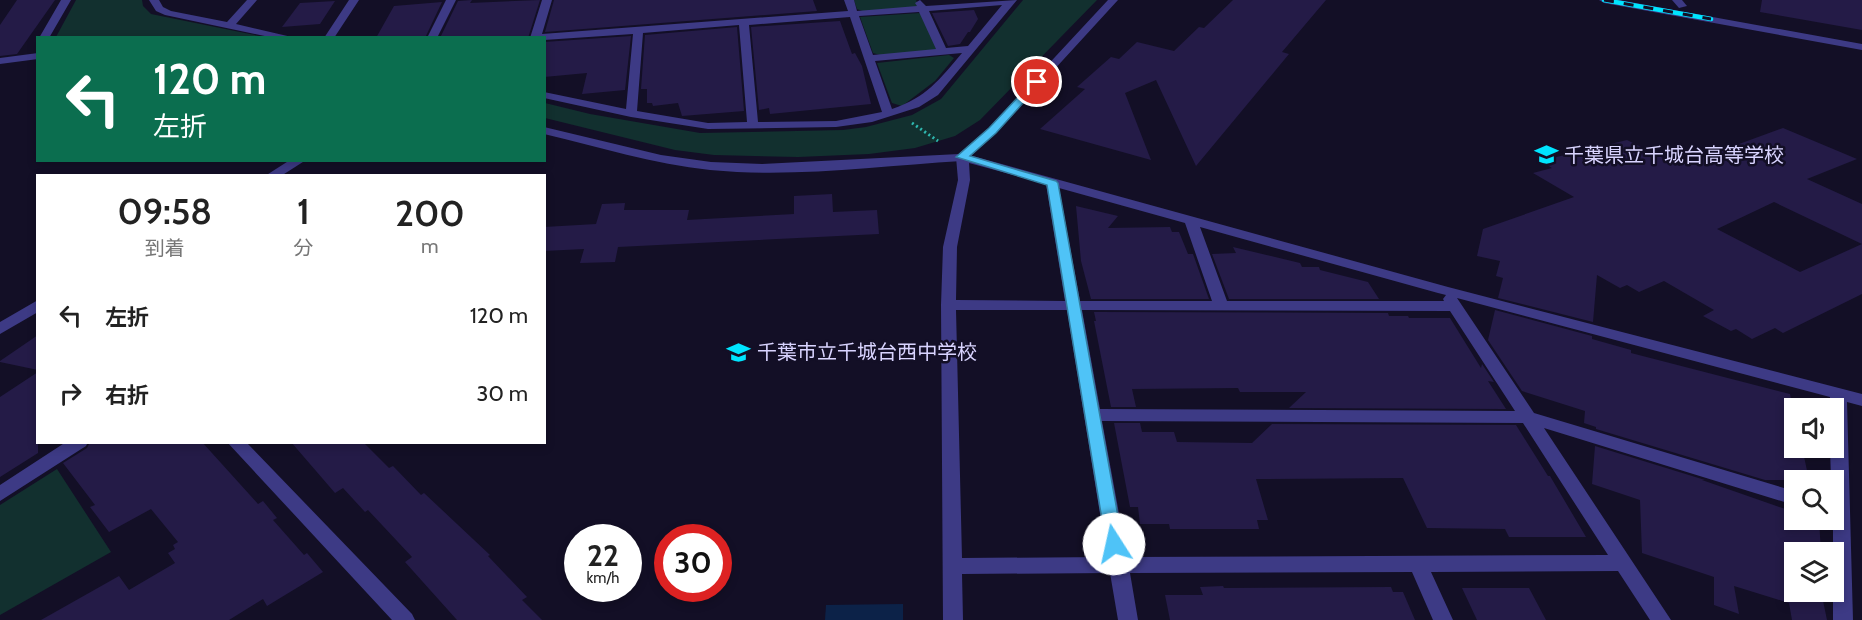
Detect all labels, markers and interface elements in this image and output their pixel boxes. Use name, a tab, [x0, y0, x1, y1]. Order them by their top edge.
text: 120 m	[153, 53, 266, 105]
pin	[1011, 56, 1062, 107]
icon: left	[54, 60, 132, 138]
icon: arrive	[1020, 65, 1053, 98]
text: 左折	[153, 110, 207, 143]
school or university icon: 千葉県立千城台高等学校	[1533, 142, 1559, 168]
place label: 千葉県立千城台高等学校	[1564, 143, 1784, 167]
text: 09:58	[117, 189, 212, 233]
text: 1	[297, 189, 310, 233]
text: 200	[395, 191, 465, 235]
text: m	[421, 234, 439, 258]
text: 到着	[145, 236, 185, 260]
text: 分	[293, 236, 313, 260]
icon: left	[54, 299, 87, 332]
text: 120 m	[470, 302, 528, 329]
text: 左折	[105, 304, 149, 331]
school or university icon: 千葉市立千城台西中学校	[726, 339, 752, 365]
place label: 千葉市立千城台西中学校	[757, 340, 977, 364]
icon: right	[54, 377, 87, 410]
text: 30 m	[476, 380, 528, 407]
text: 右折	[105, 382, 149, 409]
map controls	[1784, 398, 1844, 602]
button: sound	[1784, 398, 1844, 458]
button: search	[1784, 470, 1844, 530]
position arrow	[1082, 512, 1146, 576]
speed limit sign: 30	[654, 524, 732, 602]
text: 22	[587, 537, 619, 574]
button: layers	[1784, 542, 1844, 602]
text: km/h	[587, 569, 619, 587]

